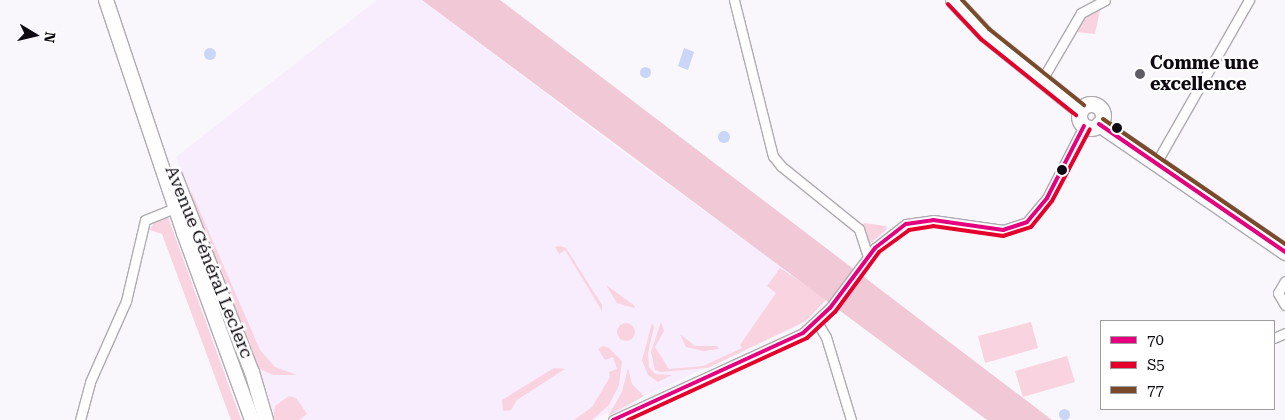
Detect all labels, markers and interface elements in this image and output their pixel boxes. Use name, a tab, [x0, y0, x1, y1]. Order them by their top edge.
north arrow	[10, 10, 60, 60]
text: N	[41, 31, 59, 44]
place label: Comme une excellence	[1150, 53, 1259, 96]
marker: Comme une excellence	[1134, 68, 1146, 80]
unlabelled marker	[1112, 123, 1122, 133]
street label: Avenue Général Leclerc	[160, 162, 258, 362]
unlabelled marker	[1057, 165, 1067, 175]
legend	[1100, 320, 1275, 410]
text: 70	[1147, 331, 1164, 349]
text: S5	[1147, 356, 1165, 374]
text: 77	[1147, 381, 1164, 399]

